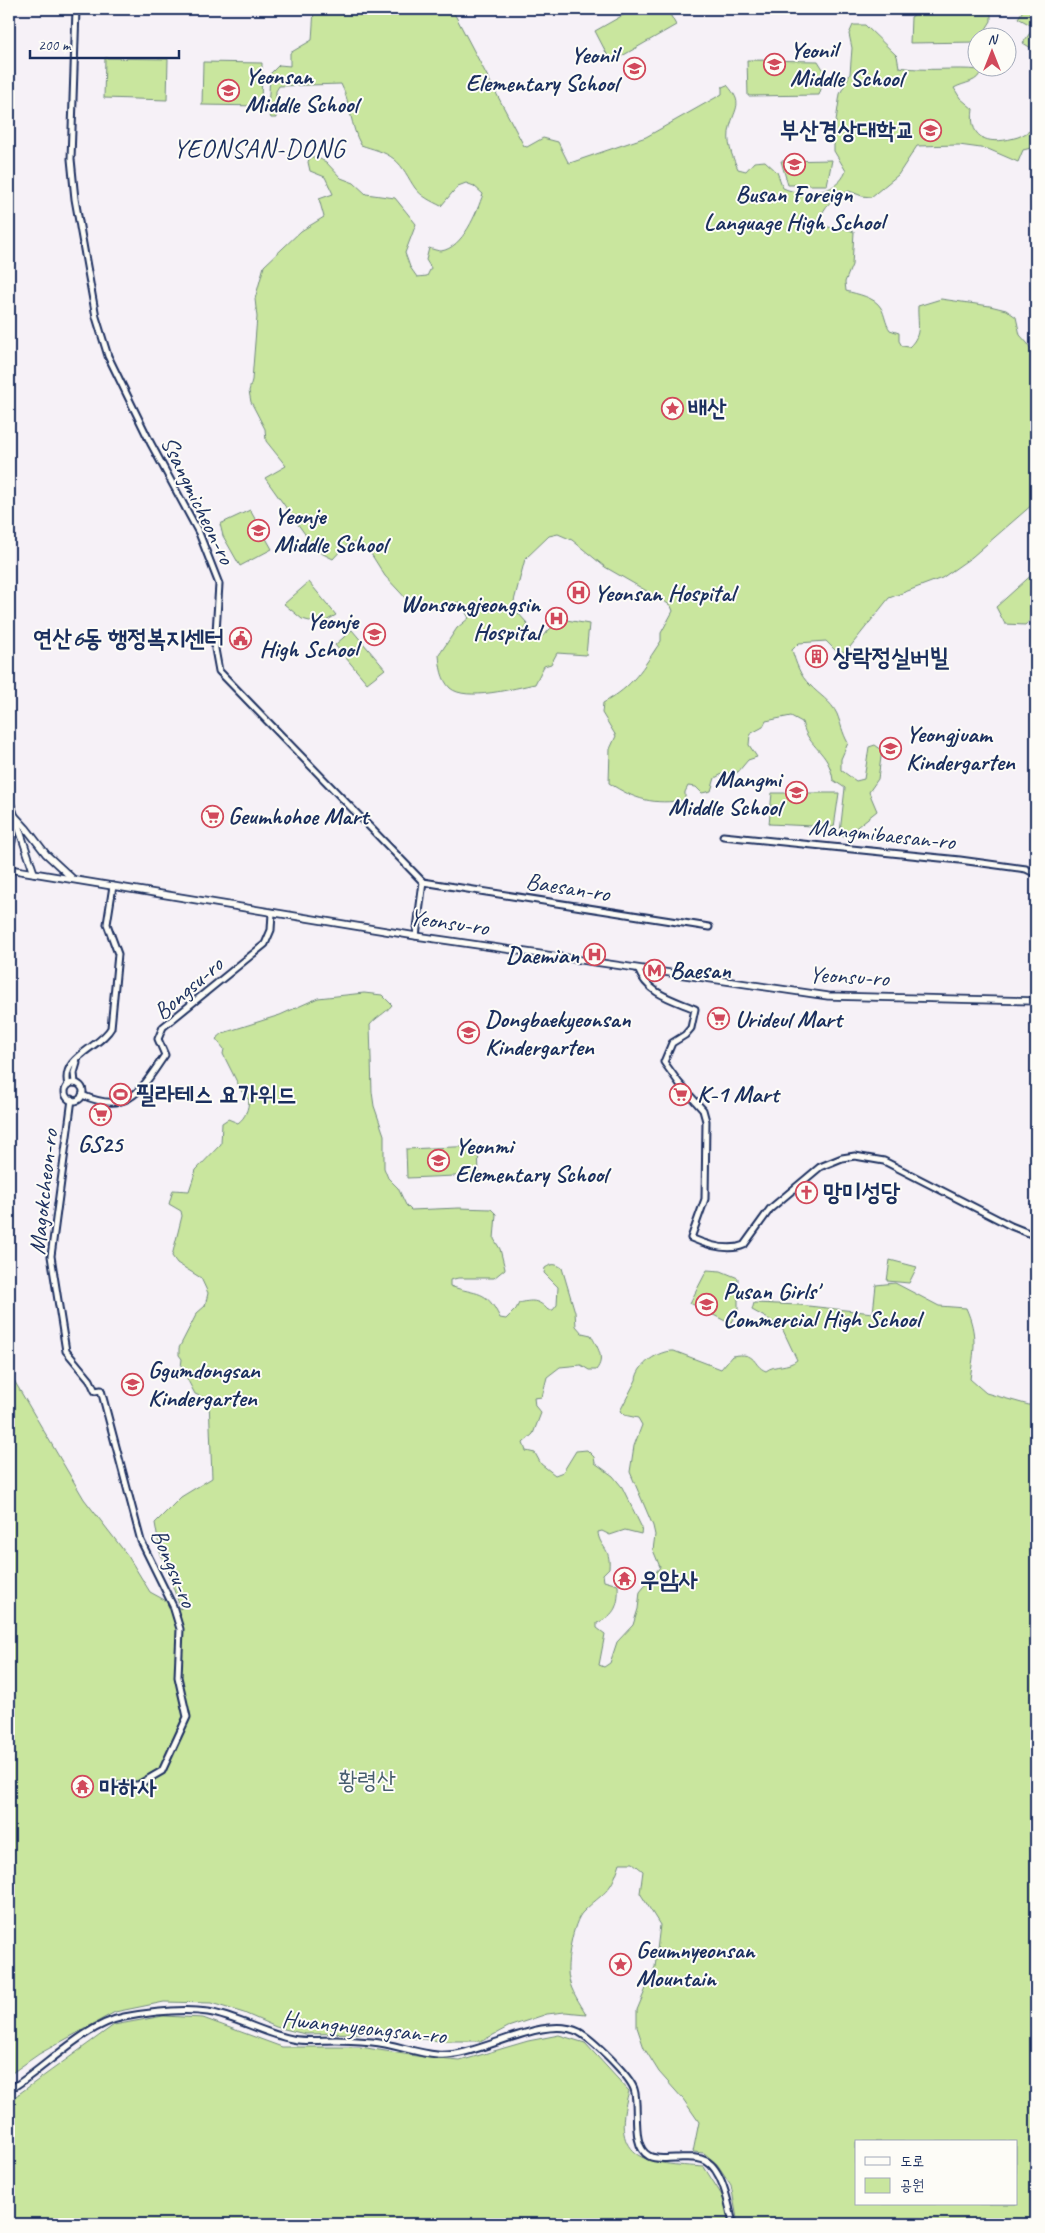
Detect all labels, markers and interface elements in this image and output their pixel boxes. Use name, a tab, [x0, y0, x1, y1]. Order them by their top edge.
scale bar	[30, 28, 179, 60]
north arrow	[968, 28, 1018, 78]
text: N	[988, 31, 999, 48]
place label: Yeonil Middle School	[790, 35, 907, 93]
text: 200 m	[38, 36, 72, 55]
place label: Yeonil Elementary School	[466, 40, 623, 98]
school or university icon: Yeonil Middle School	[762, 52, 786, 76]
school or university icon: Yeonil Elementary School	[622, 57, 646, 81]
place label: Yeonsan Middle School	[245, 61, 362, 119]
school or university icon: Yeonsan Middle School	[217, 78, 241, 102]
place label: 부산경상대학교	[780, 115, 915, 145]
school or university icon: 부산경상대학교	[919, 118, 943, 142]
district label: YEONSAN-DONG	[173, 132, 347, 165]
school or university icon: Busan Foreign Language High School	[782, 153, 806, 177]
place label: Busan Foreign Language High School	[704, 179, 889, 237]
place label: 배산	[688, 393, 727, 423]
place icon: 배산	[660, 396, 684, 420]
street label: Ssangmicheon-ro	[154, 431, 243, 570]
place label: Yeonje Middle School	[274, 501, 391, 559]
school or university icon: Yeonje Middle School	[246, 518, 270, 542]
place label: Yeonsan Hospital	[594, 578, 739, 608]
hospital icon: Yeonsan Hospital	[566, 581, 590, 605]
place label: Wonsongjeongsin Hospital	[400, 589, 545, 647]
place label: Yeonje High School	[260, 606, 363, 664]
hospital icon: Wonsongjeongsin Hospital	[544, 606, 568, 630]
place label: 연산6동 행정복지센터	[33, 623, 224, 653]
school or university icon: Yeonje High School	[362, 623, 386, 647]
public building icon: 연산6동 행정복지센터	[228, 626, 252, 650]
place label: 상락정실버빌	[833, 642, 950, 672]
building icon: 상락정실버빌	[805, 645, 829, 669]
place label: Yeongjuam Kindergarten	[906, 719, 1016, 777]
school or university icon: Yeongjuam Kindergarten	[878, 736, 902, 760]
place label: Mangmi Middle School	[668, 764, 786, 822]
school or university icon: Mangmi Middle School	[785, 781, 809, 805]
place label: Geumhohoe Mart	[228, 801, 371, 831]
supermarket icon: Geumhohoe Mart	[200, 804, 224, 828]
street label: Mangmibaesan-ro	[808, 811, 958, 857]
street label: Baesan-ro	[524, 866, 614, 909]
street label: Yeonsu-ro	[407, 902, 492, 943]
place label: Daemian	[506, 940, 580, 970]
hospital icon: Daemian	[583, 943, 607, 967]
street label: Bongsu-ro	[147, 949, 230, 1026]
place label: Baesan	[670, 955, 732, 985]
metro station icon: Baesan	[642, 958, 666, 982]
street label: Yeonsu-ro	[808, 959, 891, 993]
place label: Dongbaekyeonsan Kindergarten	[485, 1004, 632, 1062]
place label: Urideul Mart	[735, 1004, 845, 1034]
supermarket icon: Urideul Mart	[707, 1007, 731, 1031]
school or university icon: Dongbaekyeonsan Kindergarten	[457, 1021, 481, 1045]
place label: 필라테스 요가위드	[136, 1079, 296, 1109]
place label: K-1 Mart	[697, 1079, 781, 1109]
sports icon: 필라테스 요가위드	[108, 1082, 132, 1106]
supermarket icon: K-1 Mart	[669, 1082, 693, 1106]
supermarket icon: GS25	[88, 1103, 112, 1127]
street label: Magokcheon-ro	[22, 1126, 65, 1256]
place label: GS25	[78, 1129, 125, 1159]
place label: Yeonmi Elementary School	[455, 1131, 612, 1189]
school or university icon: Yeonmi Elementary School	[427, 1148, 451, 1172]
place label: 망미성당	[823, 1177, 901, 1207]
church icon: 망미성당	[795, 1180, 819, 1204]
place label: Pusan Girls' Commercial High School	[723, 1276, 925, 1334]
school or university icon: Pusan Girls' Commercial High School	[695, 1293, 719, 1317]
place label: Ggumdongsan Kindergarten	[148, 1355, 261, 1413]
school or university icon: Ggumdongsan Kindergarten	[120, 1372, 144, 1396]
street label: Bongsu-ro	[144, 1524, 204, 1613]
place label: 우암사	[640, 1564, 698, 1594]
temple icon: 우암사	[612, 1567, 636, 1591]
park label: 황령산	[338, 1765, 396, 1795]
place label: 마하사	[99, 1772, 157, 1802]
temple icon: 마하사	[71, 1775, 95, 1799]
place label: Geumnyeonsan Mountain	[636, 1935, 757, 1993]
place icon: Geumnyeonsan Mountain	[608, 1952, 632, 1976]
street label: Hwangnyeongsan-ro	[281, 2003, 449, 2051]
legend	[855, 2140, 1018, 2206]
text: 도로	[900, 2152, 924, 2171]
text: 공원	[900, 2176, 924, 2195]

